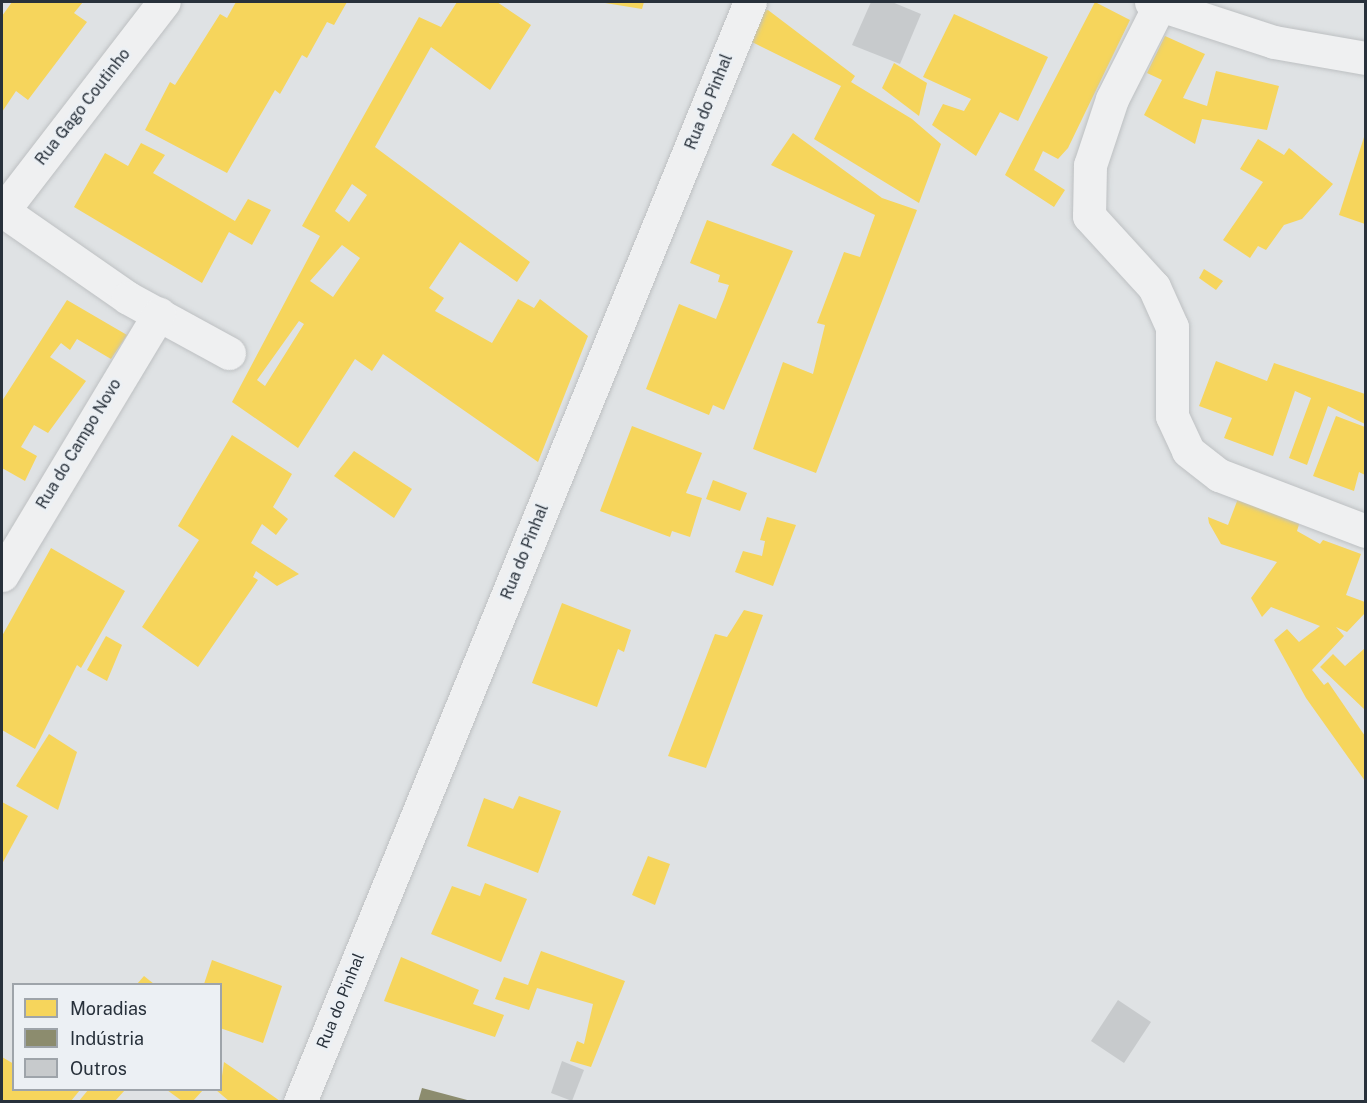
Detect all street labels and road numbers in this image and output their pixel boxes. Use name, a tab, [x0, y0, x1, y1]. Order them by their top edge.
street label: Rua Gago Coutinho	[31, 45, 135, 169]
street label: Rua do Pinhal	[681, 51, 737, 153]
street label: Rua do Campo Novo	[32, 375, 126, 513]
street label: Rua do Pinhal	[497, 501, 553, 603]
street label: Rua do Pinhal	[313, 950, 369, 1052]

